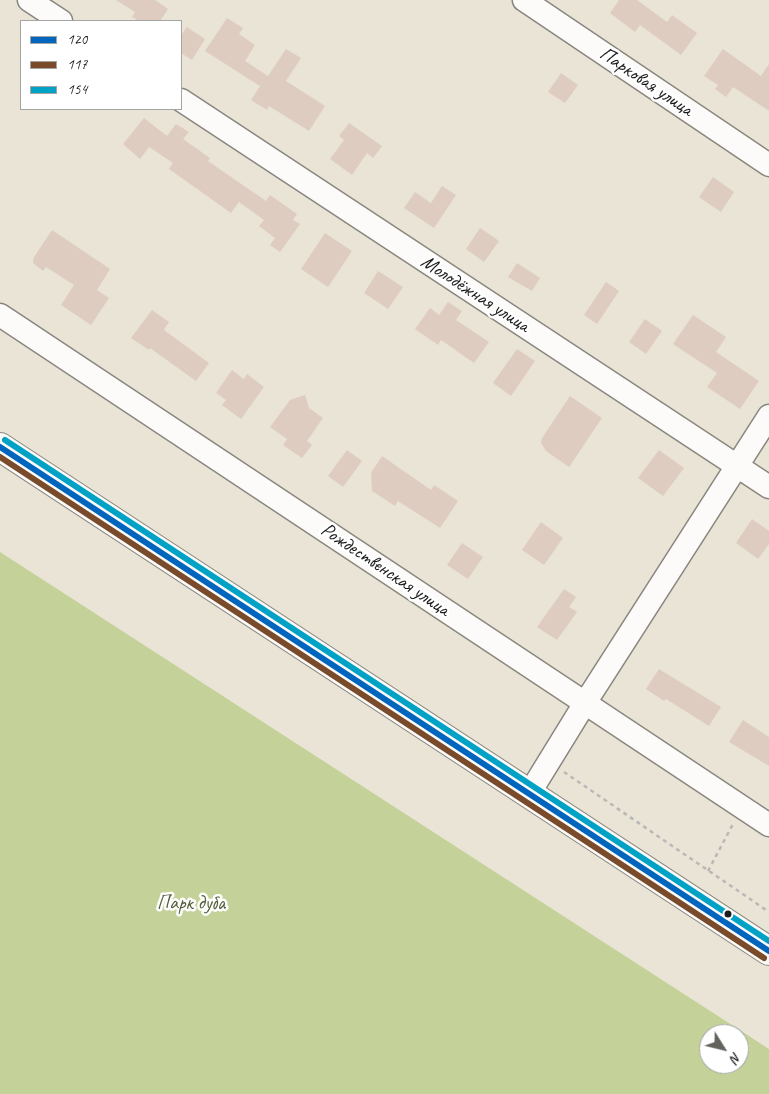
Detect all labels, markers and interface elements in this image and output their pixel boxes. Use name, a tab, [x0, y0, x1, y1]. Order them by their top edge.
legend	[20, 20, 182, 110]
text: 120	[67, 30, 87, 49]
street label: Парковая улица	[595, 42, 697, 122]
text: 117	[67, 55, 87, 74]
text: 154	[67, 80, 87, 99]
street label: Молодёжная улица	[416, 250, 534, 338]
street label: Рождественская улица	[316, 518, 454, 622]
park label: Парк дуба	[157, 892, 225, 916]
unlabelled marker	[723, 909, 733, 919]
north arrow	[699, 1024, 749, 1074]
text: N	[726, 1049, 745, 1066]

